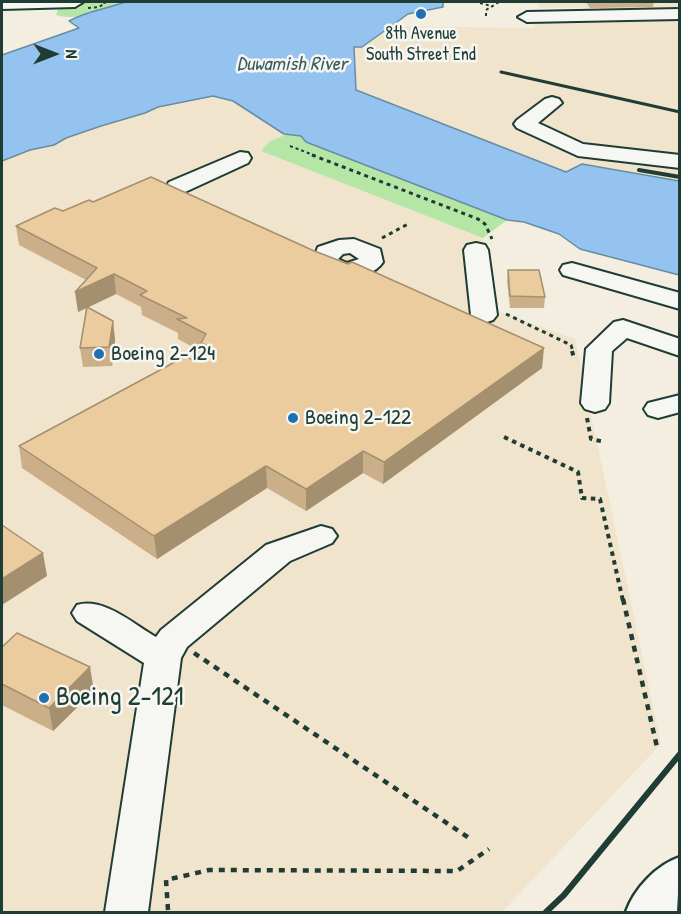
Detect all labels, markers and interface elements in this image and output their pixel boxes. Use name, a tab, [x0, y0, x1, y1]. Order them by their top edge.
marker: 8th Avenue South Street End	[414, 7, 428, 21]
place label: 8th Avenue South Street End	[366, 23, 476, 66]
north arrow	[24, 24, 84, 84]
text: N	[61, 50, 83, 58]
water label: Duwamish River	[237, 53, 347, 77]
place label: Boeing 2-124	[111, 341, 215, 367]
marker: Boeing 2-124	[92, 347, 106, 361]
place label: Boeing 2-122	[305, 405, 411, 431]
marker: Boeing 2-122	[286, 411, 300, 425]
place label: Boeing 2-121	[56, 682, 184, 714]
marker: Boeing 2-121	[37, 691, 51, 705]

